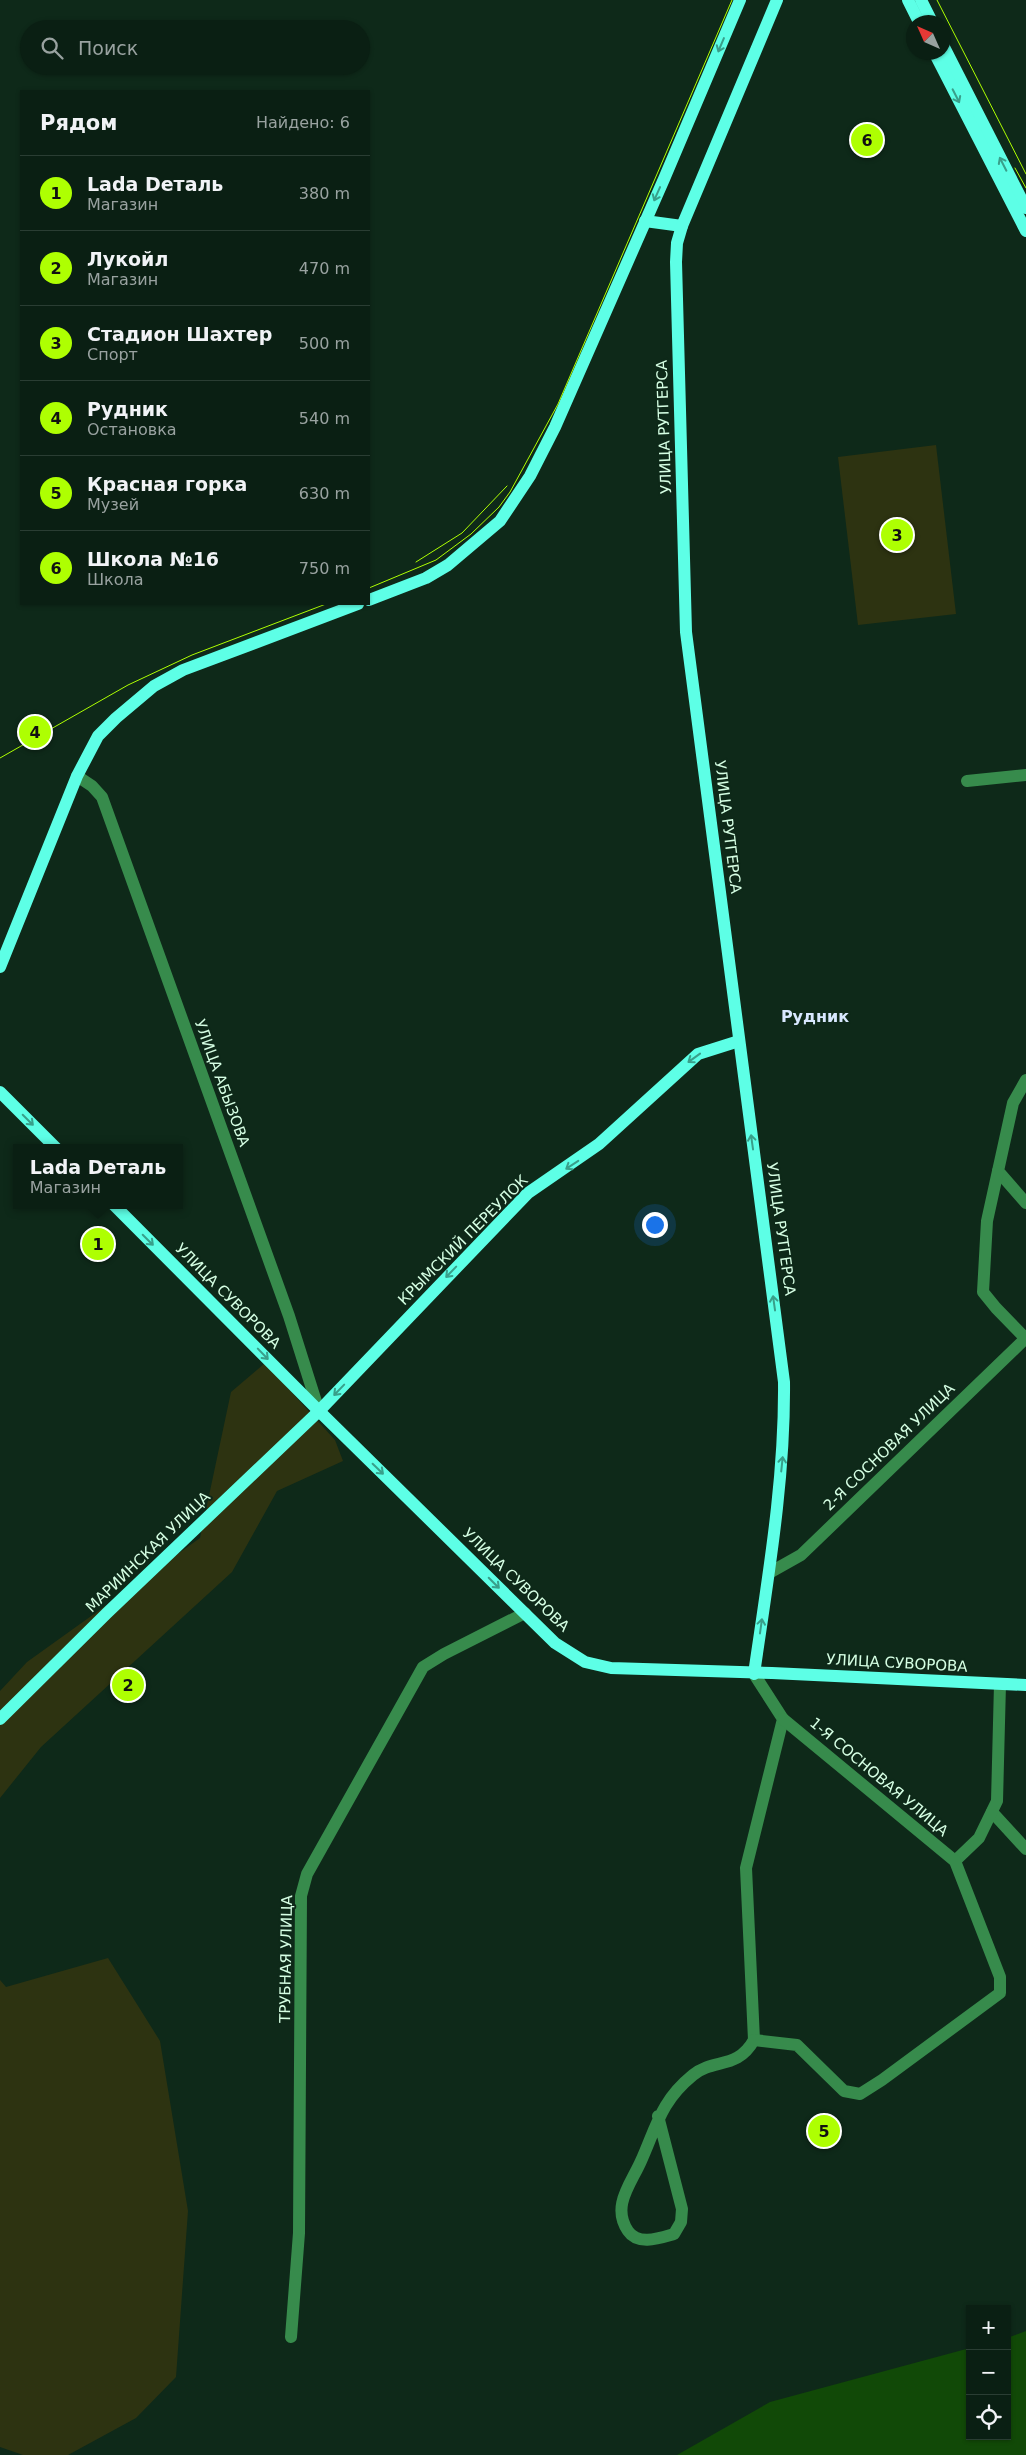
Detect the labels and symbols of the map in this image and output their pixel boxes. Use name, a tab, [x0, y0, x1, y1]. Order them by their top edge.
north arrow	[906, 15, 951, 60]
one-way arrow	[716, 37, 726, 52]
one-way arrow	[952, 88, 961, 103]
pin: 6	[851, 121, 883, 159]
one-way arrow	[998, 157, 1008, 172]
one-way arrow	[652, 186, 662, 201]
street label: УЛИЦА РУТГЕРСА	[653, 359, 675, 494]
pin: 3	[881, 516, 913, 554]
pin: 4	[19, 713, 51, 751]
street label: УЛИЦА РУТГЕРСА	[711, 759, 745, 895]
district label: Рудник	[781, 1007, 849, 1026]
street label: УЛИЦА АБЫЗОВА	[191, 1017, 254, 1150]
one-way arrow	[687, 1053, 701, 1063]
one-way arrow	[22, 1114, 34, 1126]
one-way arrow	[747, 1134, 757, 1150]
one-way arrow	[565, 1160, 579, 1170]
street label: УЛИЦА РУТГЕРСА	[763, 1161, 799, 1297]
street label: КРЫМСКИЙ ПЕРЕУЛОК	[394, 1170, 532, 1309]
your location	[642, 1212, 668, 1238]
pin: 1	[82, 1225, 114, 1263]
one-way arrow	[142, 1233, 154, 1246]
street label: УЛИЦА СУВОРОВА	[172, 1240, 285, 1353]
one-way arrow	[445, 1266, 457, 1279]
one-way arrow	[769, 1295, 779, 1311]
one-way arrow	[257, 1348, 269, 1361]
street label: 2-Я СОСНОВАЯ УЛИЦА	[820, 1379, 959, 1514]
one-way arrow	[333, 1384, 345, 1396]
one-way arrow	[777, 1457, 786, 1473]
one-way arrow	[372, 1463, 385, 1475]
street label: МАРИИНСКАЯ УЛИЦА	[82, 1487, 215, 1616]
street label: УЛИЦА СУВОРОВА	[459, 1524, 574, 1636]
one-way arrow	[488, 1577, 501, 1589]
one-way arrow	[756, 1618, 766, 1634]
street label: УЛИЦА СУВОРОВА	[826, 1650, 969, 1676]
pin: 2	[112, 1666, 144, 1704]
street label: 1-Я СОСНОВАЯ УЛИЦА	[806, 1714, 952, 1841]
street label: ТРУБНАЯ УЛИЦА	[276, 1894, 296, 2024]
pin: 5	[808, 2112, 840, 2150]

